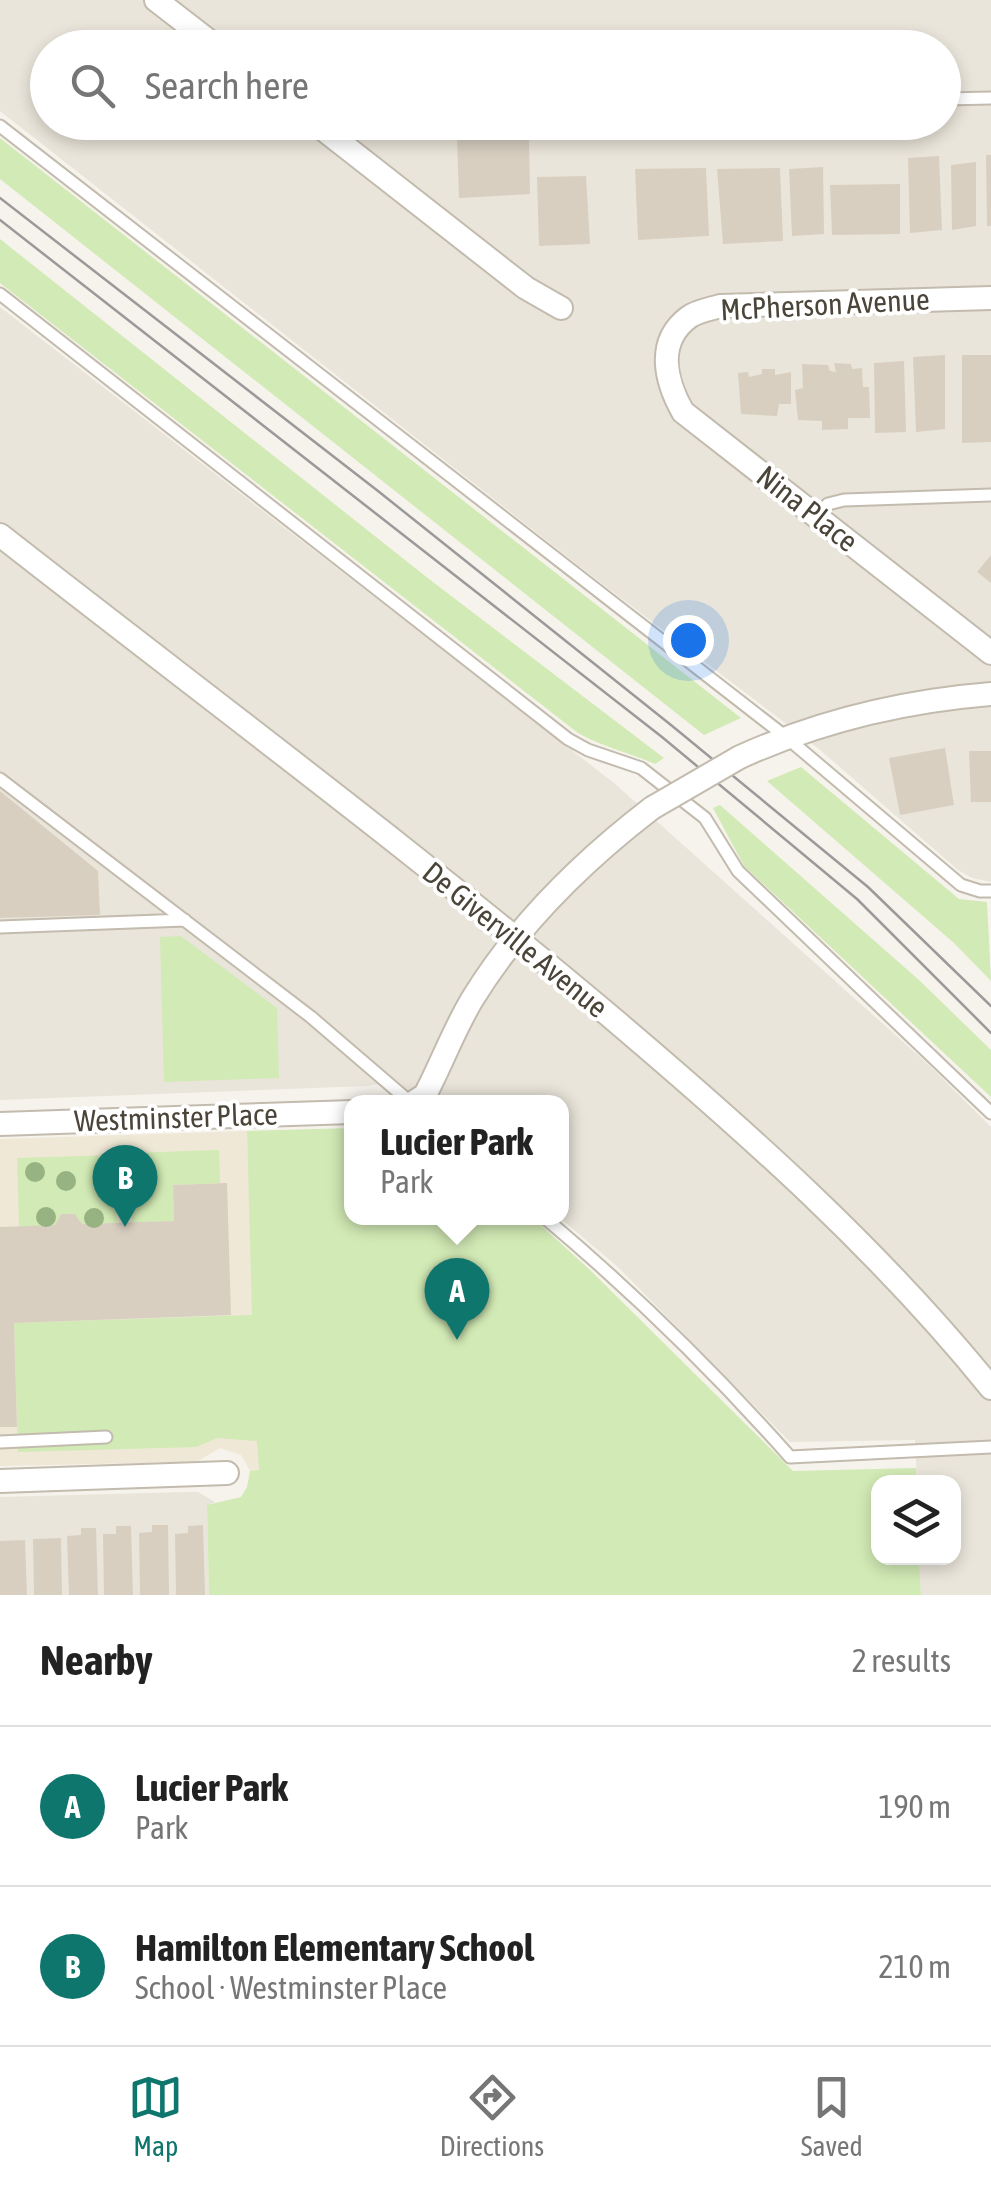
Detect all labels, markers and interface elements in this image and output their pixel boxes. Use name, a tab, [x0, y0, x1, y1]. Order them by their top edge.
search box	[30, 30, 961, 140]
icon: search	[65, 58, 120, 113]
text: Search here	[145, 64, 309, 107]
street label: McPherson Avenue	[720, 282, 930, 326]
street label: Nina Place	[750, 458, 865, 558]
your location	[663, 615, 714, 666]
street label: De Giverville Avenue	[417, 854, 615, 1024]
popup	[344, 1095, 569, 1225]
street label: Westminster Place	[74, 1096, 278, 1138]
text: Lucier Park	[380, 1120, 533, 1163]
pin: B	[92, 1144, 158, 1227]
text: Park	[380, 1163, 433, 1200]
pin: A	[424, 1258, 490, 1340]
map controls	[871, 1475, 961, 1565]
button: layers	[871, 1475, 961, 1565]
text: Nearby	[40, 1636, 153, 1684]
text: 2 results	[852, 1642, 951, 1679]
text: Lucier Park	[135, 1766, 288, 1809]
text: A	[65, 1788, 80, 1825]
text: 190 m	[878, 1788, 951, 1825]
text: Park	[135, 1809, 188, 1846]
text: Hamilton Elementary School	[135, 1926, 534, 1969]
text: B	[65, 1948, 80, 1985]
text: 210 m	[878, 1948, 951, 1985]
text: School · Westminster Place	[135, 1969, 447, 2006]
tab: Map	[128, 2070, 183, 2162]
tab: Directions	[440, 2070, 544, 2162]
tab: Saved	[801, 2070, 863, 2162]

